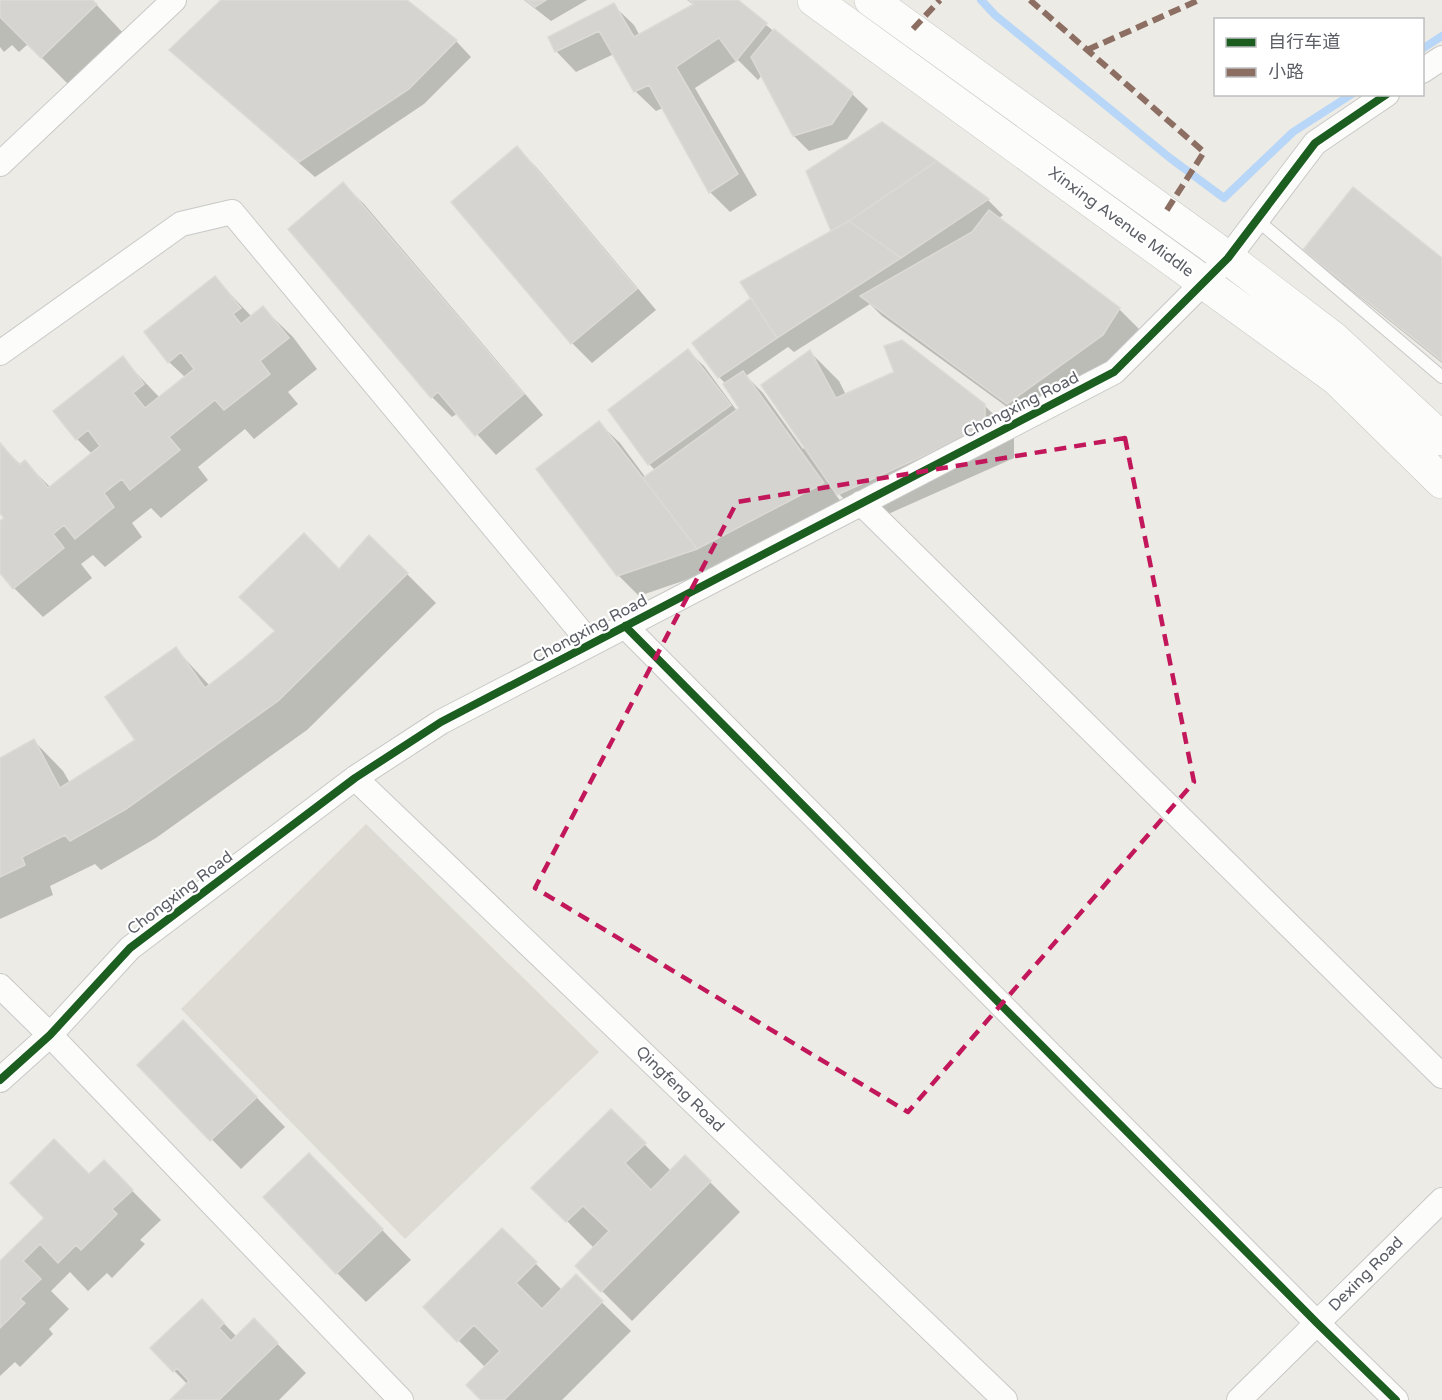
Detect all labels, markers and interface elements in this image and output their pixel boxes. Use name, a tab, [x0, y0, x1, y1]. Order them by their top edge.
legend	[1214, 18, 1424, 96]
text: 自行车道	[1268, 31, 1340, 53]
text: 小路	[1268, 61, 1304, 83]
street label: Xinxing Avenue Middle	[1044, 162, 1198, 282]
street label: Chongxing Road	[960, 367, 1082, 443]
street label: Chongxing Road	[529, 590, 651, 668]
street label: Chongxing Road	[123, 847, 237, 939]
street label: Qingfeng Road	[631, 1042, 729, 1136]
street label: Dexing Road	[1324, 1232, 1408, 1316]

